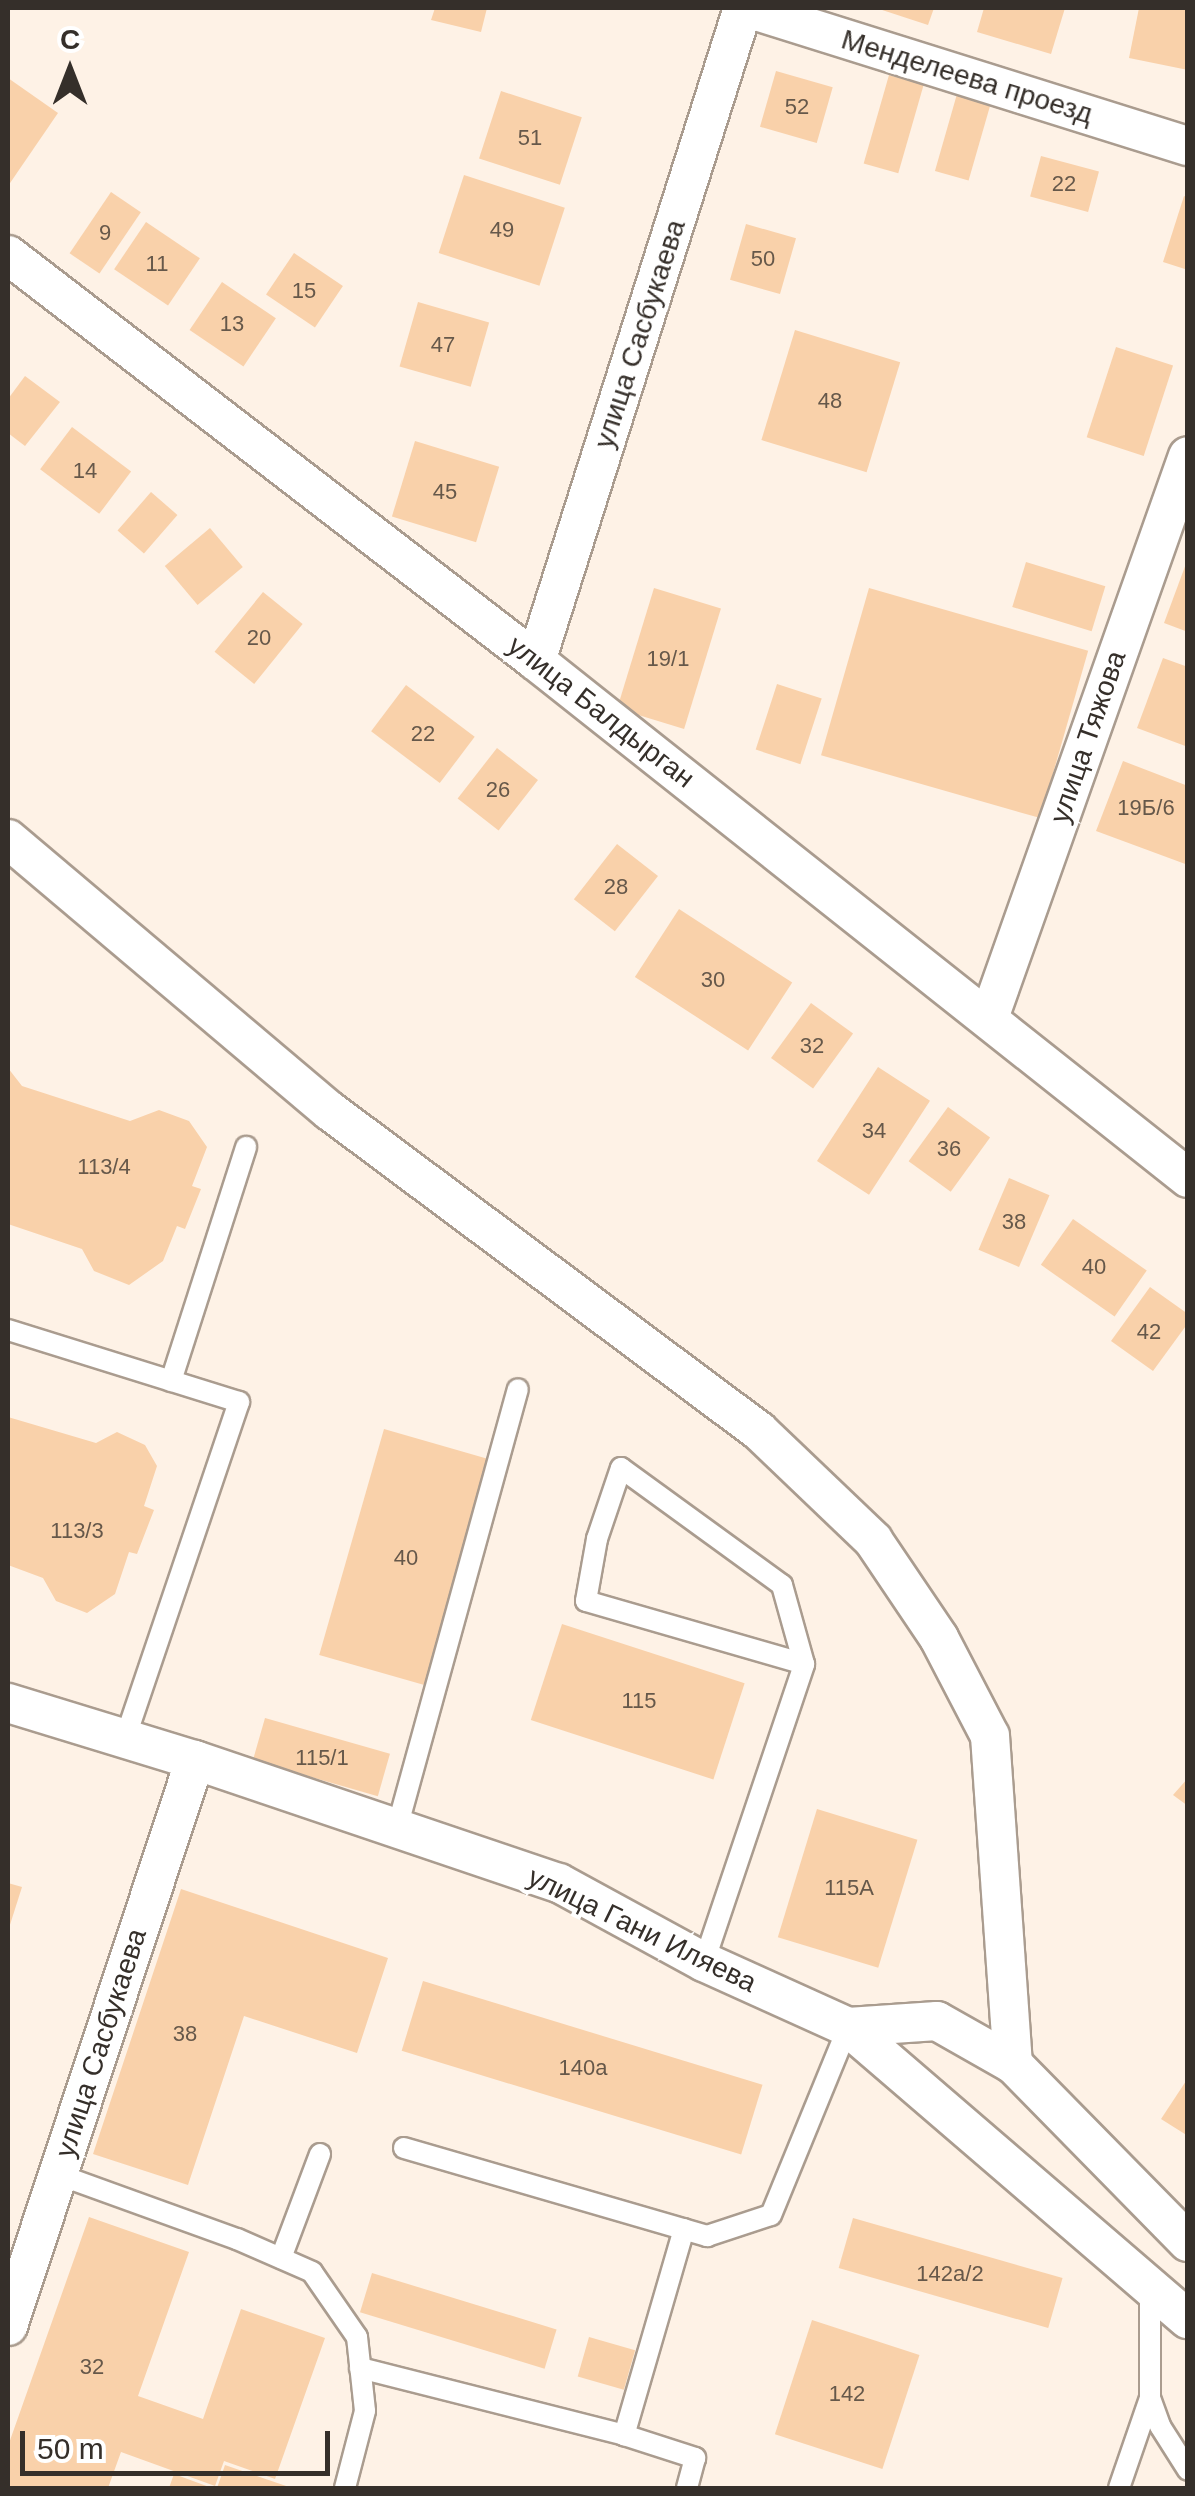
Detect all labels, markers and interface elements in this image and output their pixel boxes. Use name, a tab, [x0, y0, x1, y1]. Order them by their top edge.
north arrow	[20, 20, 120, 120]
street label: Менделеева проезд	[837, 23, 1097, 131]
text: С	[60, 24, 80, 55]
house number: 52	[785, 94, 809, 120]
house number: 51	[518, 125, 542, 151]
house number: 22	[1052, 171, 1076, 197]
street label: улица Сасбукаева	[587, 215, 693, 453]
house number: 49	[490, 217, 514, 243]
house number: 9	[99, 220, 111, 246]
house number: 50	[751, 246, 775, 272]
house number: 11	[146, 251, 168, 277]
house number: 15	[292, 278, 316, 304]
house number: 13	[220, 311, 244, 337]
house number: 47	[431, 332, 455, 358]
house number: 48	[818, 388, 842, 414]
house number: 14	[73, 458, 97, 484]
house number: 45	[433, 479, 457, 505]
house number: 20	[247, 625, 271, 651]
street label: улица Балдырган	[501, 629, 701, 795]
house number: 19/1	[647, 646, 689, 672]
street label: улица Тяжова	[1043, 646, 1133, 828]
house number: 22	[411, 721, 435, 747]
house number: 26	[486, 777, 510, 803]
house number: 19Б/6	[1117, 795, 1175, 821]
house number: 28	[604, 874, 628, 900]
house number: 30	[701, 967, 725, 993]
house number: 32	[800, 1033, 824, 1059]
house number: 34	[862, 1118, 886, 1144]
house number: 36	[937, 1136, 961, 1162]
house number: 113/4	[77, 1154, 131, 1180]
house number: 38	[1002, 1209, 1026, 1235]
house number: 40	[1082, 1254, 1106, 1280]
house number: 42	[1137, 1319, 1161, 1345]
house number: 113/3	[50, 1518, 104, 1544]
house number: 40	[394, 1545, 418, 1571]
house number: 115	[621, 1688, 657, 1714]
house number: 115/1	[295, 1745, 349, 1771]
street label: улица Гани Иляева	[522, 1860, 762, 2000]
house number: 115А	[824, 1875, 874, 1901]
street label: улица Сасбукаева	[48, 1924, 154, 2162]
house number: 38	[173, 2021, 197, 2047]
house number: 140а	[559, 2055, 607, 2081]
house number: 142а/2	[916, 2261, 984, 2287]
house number: 32	[80, 2354, 104, 2380]
house number: 142	[829, 2381, 865, 2407]
scale bar	[25, 2411, 335, 2473]
text: 50 m	[37, 2432, 104, 2465]

